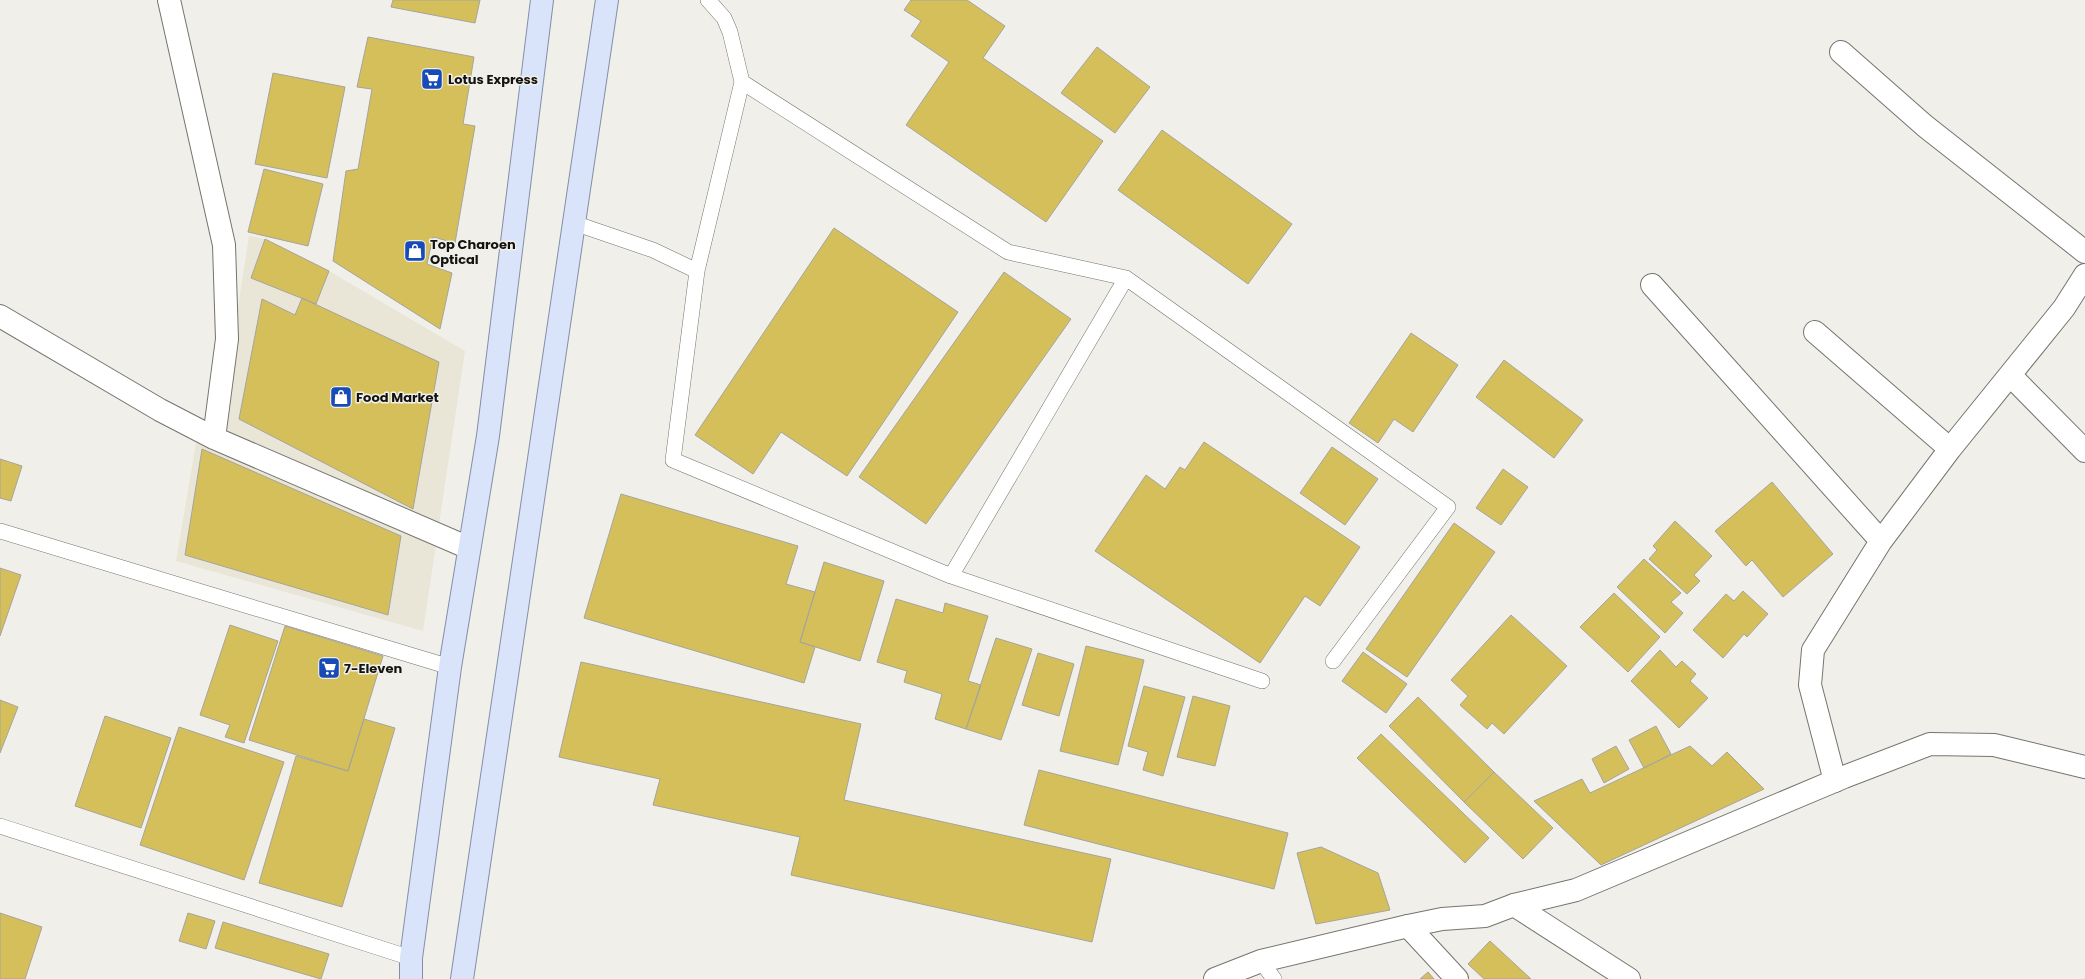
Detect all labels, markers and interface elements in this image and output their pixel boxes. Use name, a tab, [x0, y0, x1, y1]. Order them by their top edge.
supermarket icon: Lotus Express	[419, 66, 445, 92]
place label: Lotus Express	[448, 70, 538, 89]
place label: Top Charoen Optical	[430, 235, 516, 269]
shop icon: Top Charoen Optical	[402, 238, 428, 264]
shop icon: Food Market	[328, 384, 354, 410]
place label: Food Market	[356, 388, 439, 407]
supermarket icon: 7-Eleven	[316, 655, 342, 681]
place label: 7-Eleven	[344, 659, 403, 678]

